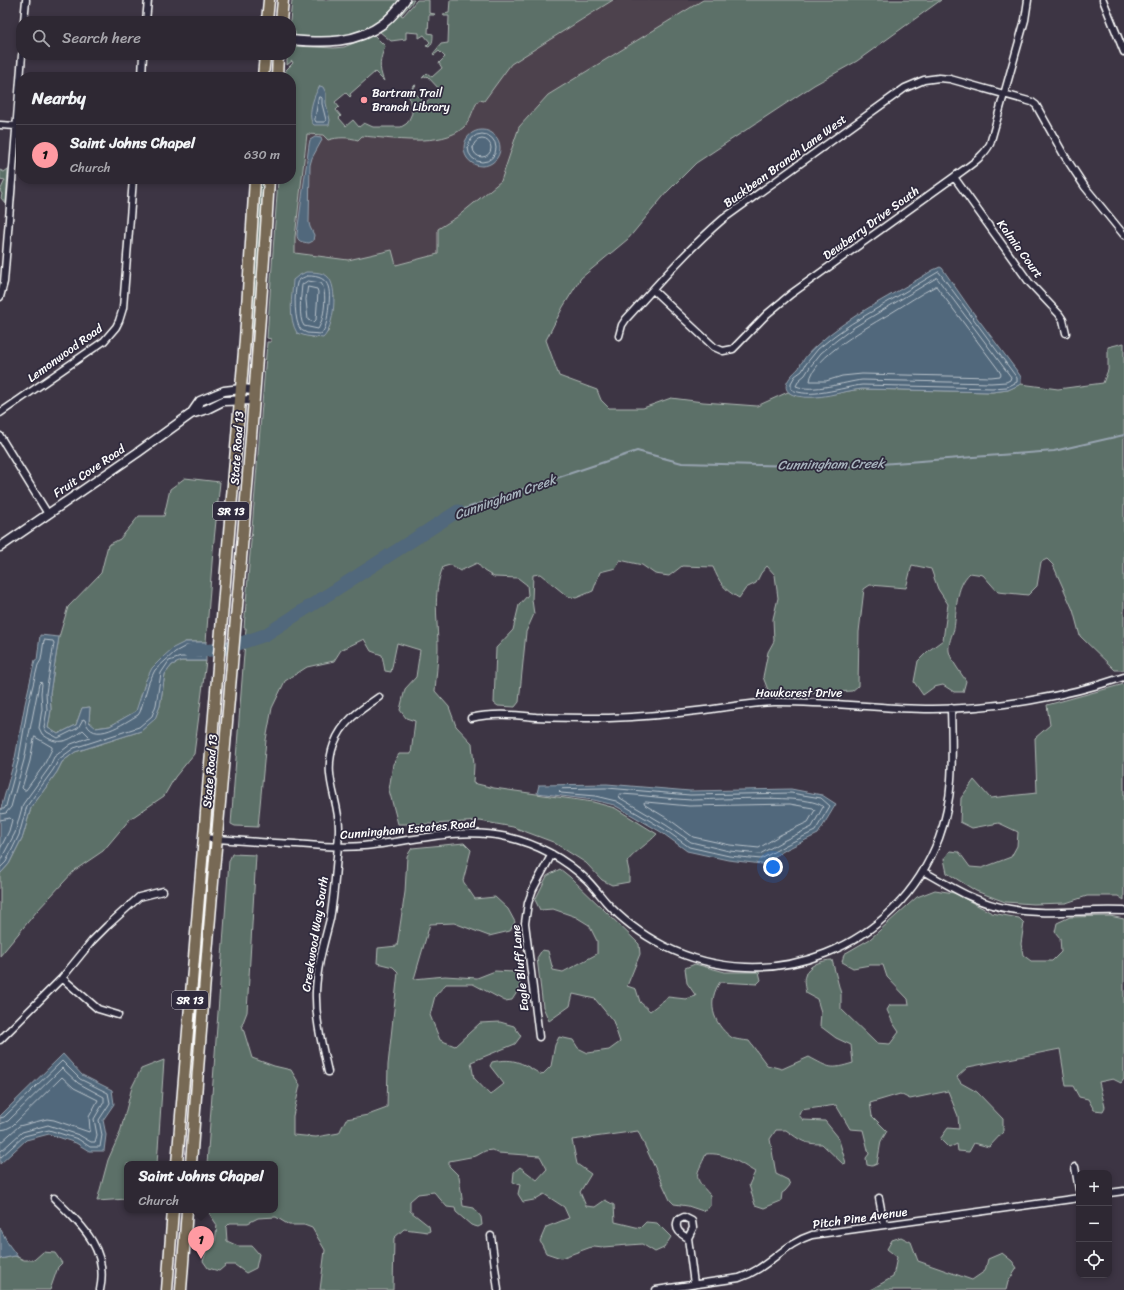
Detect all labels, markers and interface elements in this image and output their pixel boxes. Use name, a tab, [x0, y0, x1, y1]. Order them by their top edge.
search box	[16, 16, 296, 60]
text: Search here	[62, 25, 141, 51]
icon: search	[30, 27, 52, 49]
place label: Bartram Trail Branch Library	[372, 82, 451, 118]
text: Nearby	[32, 83, 86, 113]
marker: Bartram Trail Branch Library	[359, 95, 369, 105]
street label: Buckbean Branch Lane West	[719, 109, 851, 213]
text: Saint Johns Chapel	[70, 130, 195, 156]
text: 1	[42, 143, 48, 166]
text: 630 m	[244, 143, 280, 166]
text: Church	[70, 156, 111, 179]
street label: Dewberry Drive South	[818, 180, 924, 266]
street label: Kalmia Court	[991, 215, 1049, 283]
street label: Lemonwood Road	[23, 318, 108, 388]
street label: State Road 13	[223, 410, 251, 486]
street label: Fruit Cove Road	[48, 438, 131, 503]
water label: Cunningham Creek	[777, 452, 887, 476]
water label: Cunningham Creek	[451, 467, 561, 526]
road number: SR 13	[213, 502, 249, 520]
street label: Hawkcrest Drive	[756, 682, 842, 704]
street label: State Road 13	[196, 733, 224, 809]
street label: Cunningham Estates Road	[339, 812, 477, 846]
your location	[763, 857, 783, 877]
street label: Creekwood Way South	[295, 875, 335, 993]
street label: Eagle Bluff Lane	[505, 924, 535, 1012]
road number: SR 13	[172, 991, 208, 1009]
popup	[124, 1161, 278, 1213]
text: Saint Johns Chapel	[138, 1163, 264, 1189]
map controls	[1076, 1170, 1112, 1278]
button: +	[1076, 1170, 1112, 1206]
text: Church	[138, 1189, 179, 1212]
street label: Pitch Pine Avenue	[811, 1200, 909, 1236]
button: −	[1076, 1206, 1112, 1242]
pin: 1	[188, 1226, 214, 1259]
button: locate	[1076, 1242, 1112, 1278]

